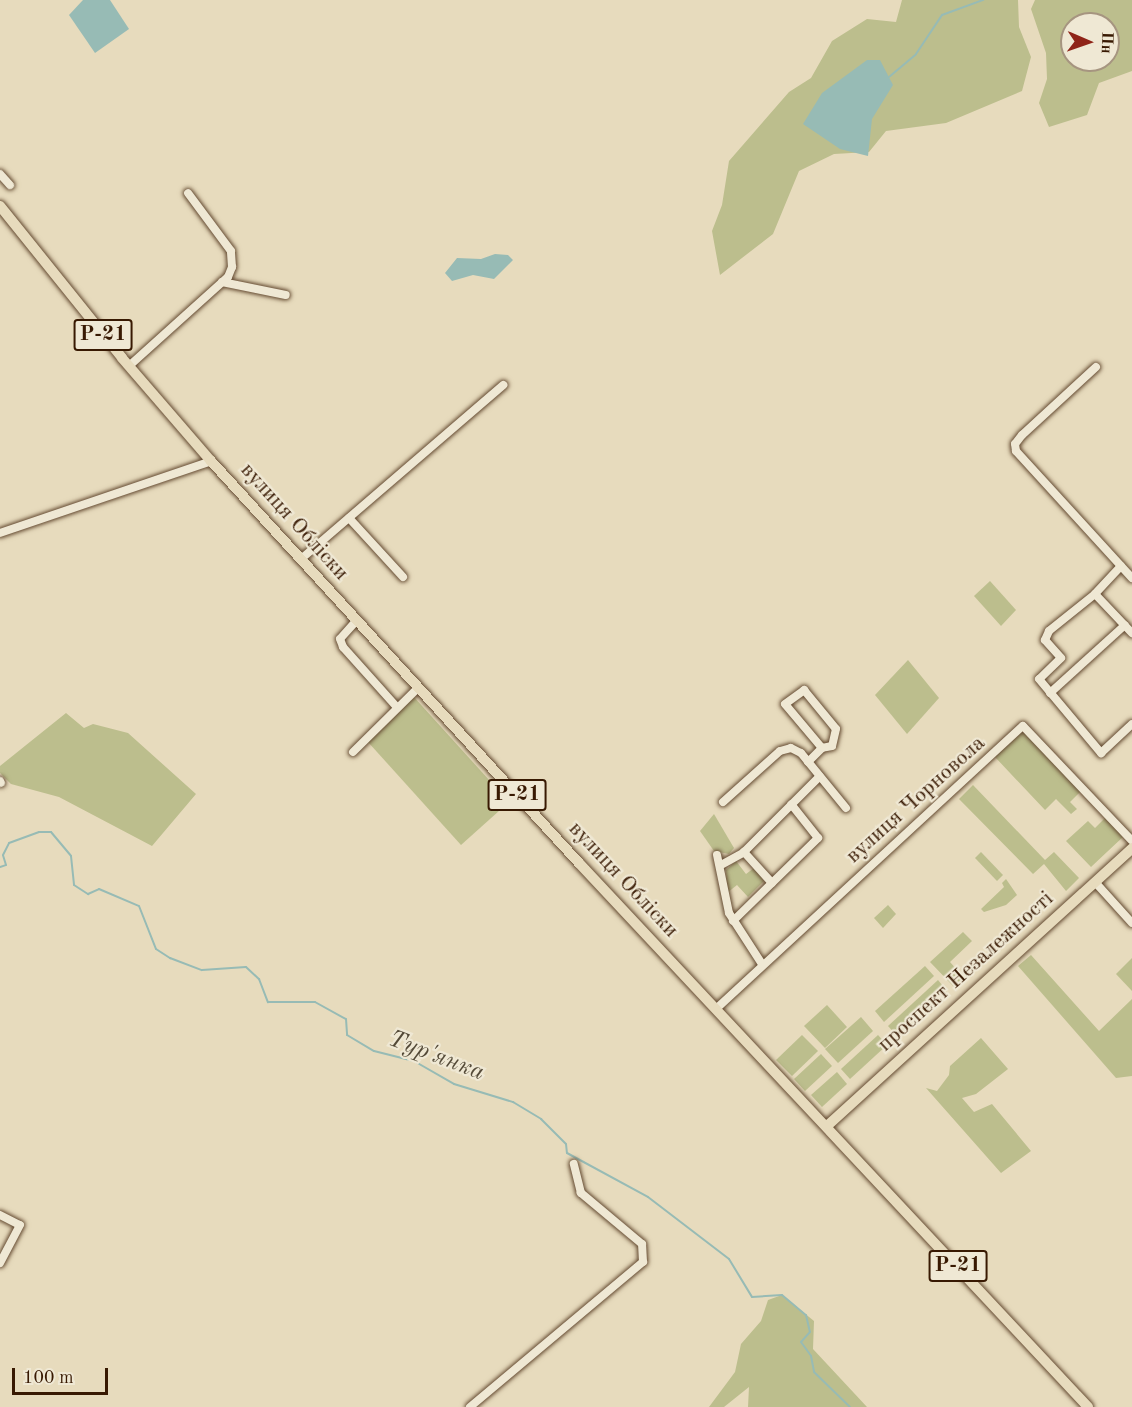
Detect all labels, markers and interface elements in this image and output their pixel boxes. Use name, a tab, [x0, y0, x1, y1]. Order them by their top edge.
north arrow	[1060, 12, 1120, 72]
text: Пн	[1098, 31, 1114, 54]
road number: Р-21	[73, 317, 133, 353]
street label: вулиця Обліски	[234, 458, 354, 586]
street label: вулиця Чорновола	[841, 731, 991, 869]
road number: Р-21	[487, 777, 547, 813]
street label: вулиця Обліски	[562, 816, 684, 944]
street label: проспект Незалежності	[873, 886, 1059, 1058]
water label: Тур'янка	[384, 1026, 488, 1088]
road number: Р-21	[928, 1248, 988, 1284]
scale bar	[15, 1356, 111, 1394]
text: 100 m	[23, 1369, 74, 1387]

